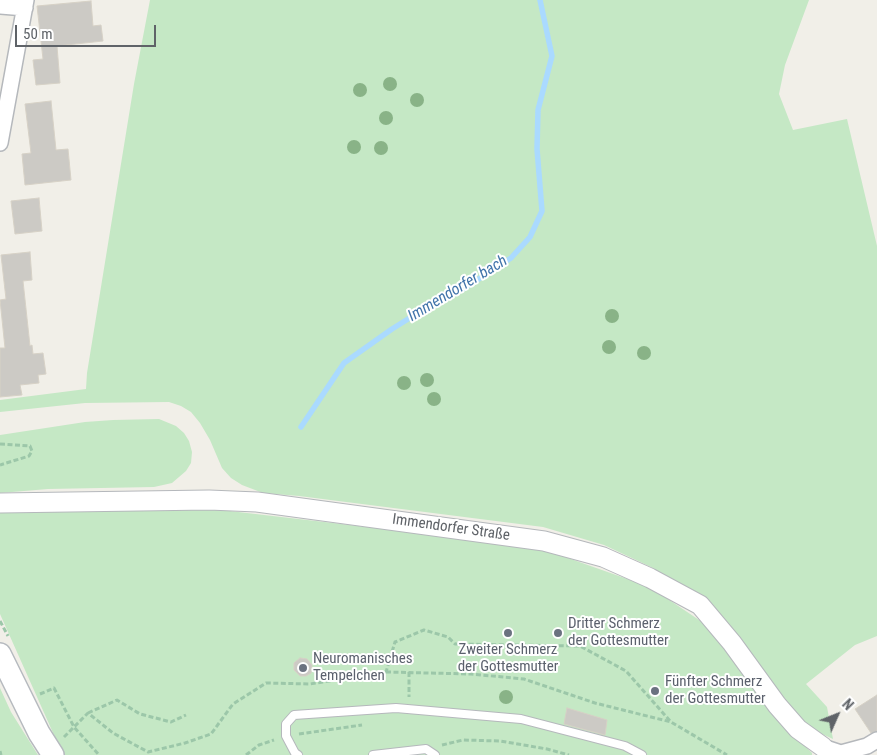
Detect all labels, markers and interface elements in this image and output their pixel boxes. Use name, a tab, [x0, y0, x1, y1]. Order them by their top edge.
scale bar	[18, 15, 159, 47]
text: 50 m	[23, 25, 53, 43]
water label: Immendorfer bach	[405, 252, 511, 326]
street label: Immendorfer Straße	[391, 511, 511, 545]
place label: Dritter Schmerz der Gottesmutter	[568, 615, 669, 650]
marker: Zweiter Schmerz der Gottesmutter	[502, 627, 514, 639]
marker: Dritter Schmerz der Gottesmutter	[552, 627, 564, 639]
place label: Zweiter Schmerz der Gottesmutter	[458, 641, 558, 676]
place label: Neuromanisches Tempelchen	[313, 650, 413, 685]
marker: Neuromanisches Tempelchen	[297, 662, 309, 674]
place label: Fünfter Schmerz der Gottesmutter	[665, 673, 766, 708]
marker: Fünfter Schmerz der Gottesmutter	[649, 685, 661, 697]
north arrow	[812, 690, 862, 740]
text: N	[839, 696, 857, 713]

